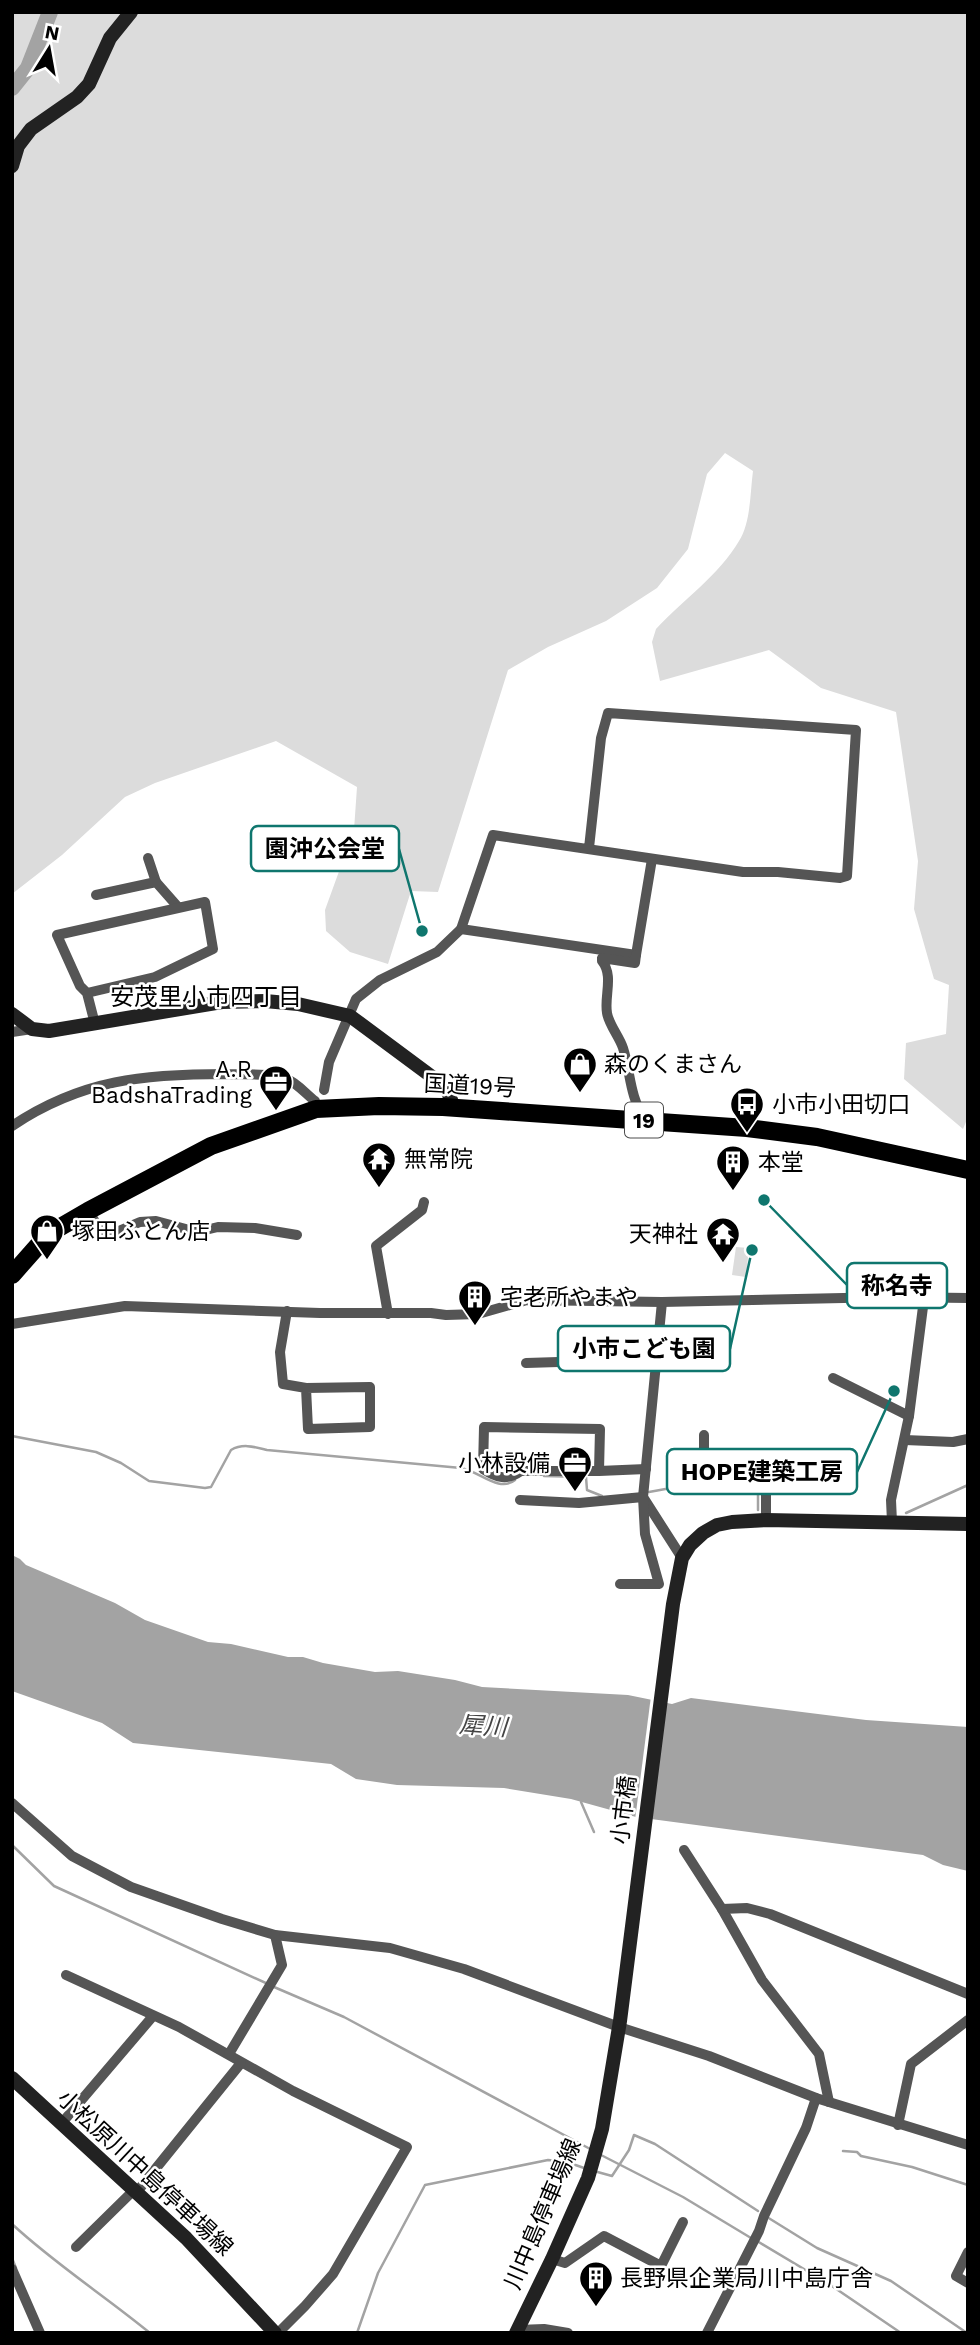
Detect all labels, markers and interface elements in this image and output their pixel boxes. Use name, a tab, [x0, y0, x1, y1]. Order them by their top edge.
north arrow	[14, 14, 84, 84]
text: N	[43, 20, 61, 45]
callout: 園沖公会堂	[251, 826, 399, 871]
text: 園沖公会堂	[265, 835, 385, 863]
district label: 安茂里小市四丁目	[110, 983, 302, 1011]
shop icon: 森のくまさん	[561, 1045, 599, 1094]
place label: 森のくまさん	[604, 1051, 742, 1078]
place label: A.R BadshaTrading	[91, 1056, 253, 1109]
office icon: A.R BadshaTrading	[257, 1063, 295, 1112]
street label: 国道19号	[423, 1070, 517, 1102]
bus stop icon: 小市小田切口	[728, 1085, 766, 1134]
place label: 小市小田切口	[772, 1091, 910, 1118]
road number: 19	[625, 1102, 663, 1138]
temple icon: 無常院	[360, 1140, 398, 1189]
building icon: 本堂	[714, 1143, 752, 1192]
place label: 無常院	[404, 1146, 473, 1173]
place label: 本堂	[758, 1149, 804, 1176]
shop icon: 塚田ふとん店	[28, 1212, 66, 1261]
temple icon: 天神社	[704, 1215, 742, 1264]
place label: 塚田ふとん店	[72, 1218, 210, 1245]
place label: 天神社	[629, 1221, 698, 1248]
callout: 称名寺	[847, 1263, 947, 1308]
text: 称名寺	[861, 1272, 933, 1300]
building icon: 宅老所やまや	[456, 1278, 494, 1327]
place label: 宅老所やまや	[500, 1284, 638, 1311]
callout: 小市こども園	[558, 1326, 730, 1371]
text: 小市こども園	[572, 1335, 716, 1363]
office icon: 小林設備	[556, 1444, 594, 1493]
callout: HOPE建築工房	[667, 1449, 857, 1494]
place label: 小林設備	[458, 1450, 550, 1477]
text: HOPE建築工房	[681, 1458, 843, 1486]
water label: 犀川	[458, 1710, 511, 1742]
street label: 小市橋	[606, 1774, 642, 1846]
street label: 小松原川中島停車場線	[52, 2085, 238, 2261]
street label: 川中島停車場線	[499, 2135, 587, 2293]
building icon: 長野県企業局川中島庁舎	[577, 2259, 615, 2308]
place label: 長野県企業局川中島庁舎	[620, 2265, 873, 2292]

